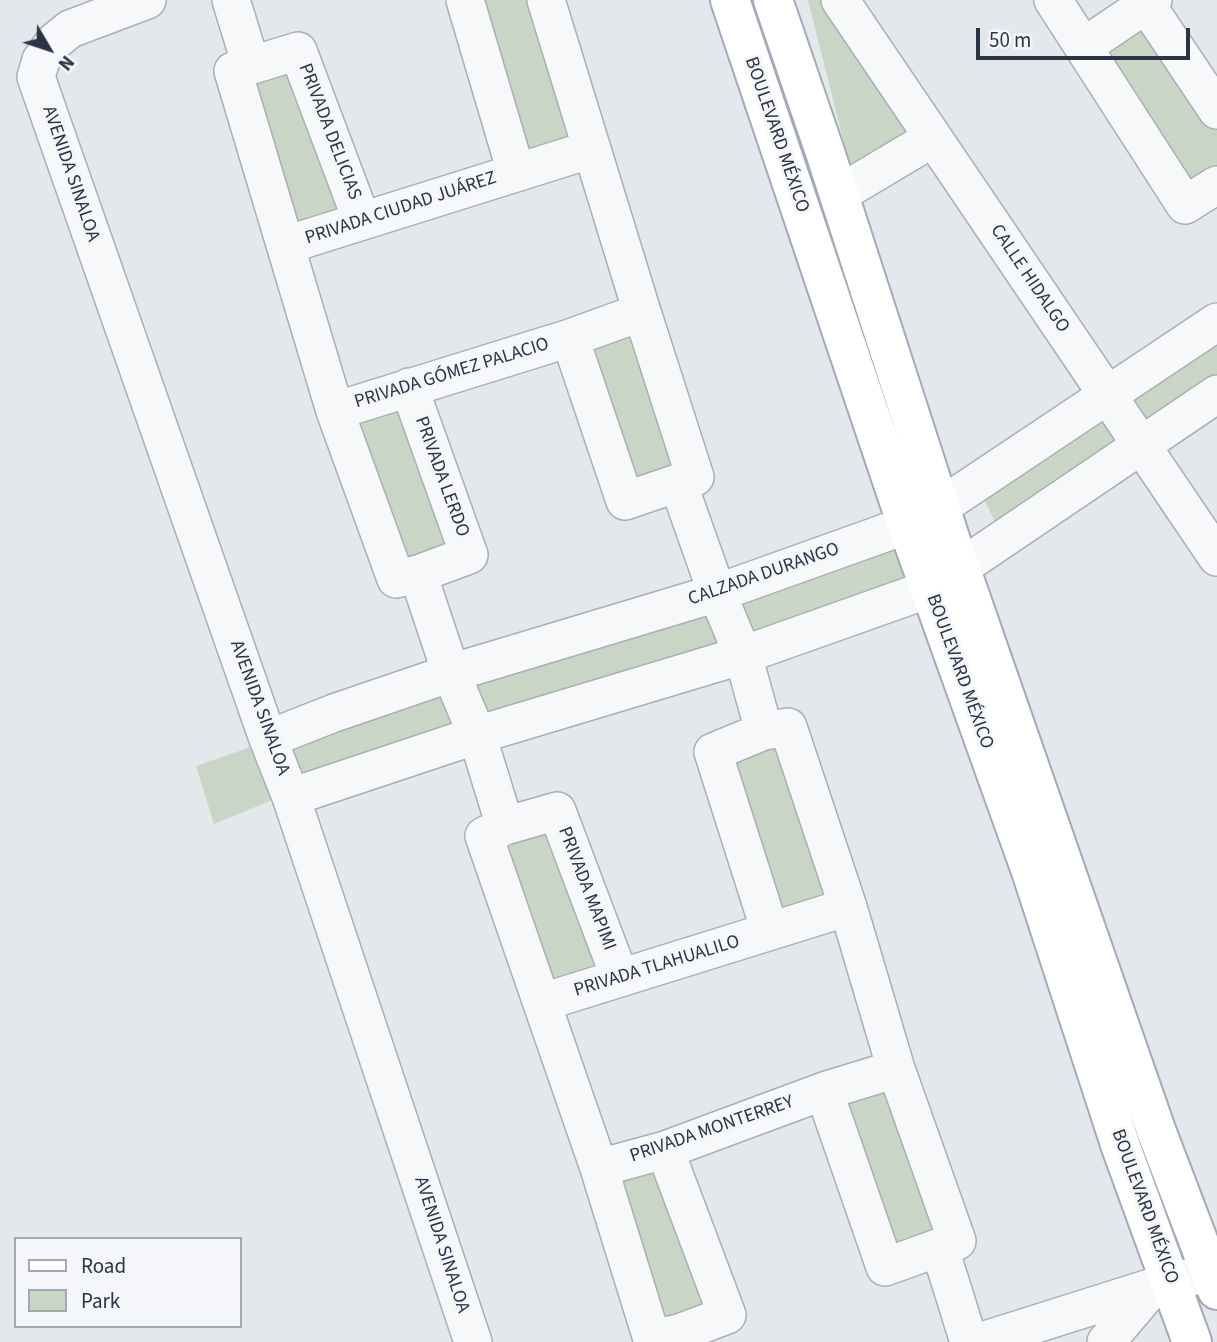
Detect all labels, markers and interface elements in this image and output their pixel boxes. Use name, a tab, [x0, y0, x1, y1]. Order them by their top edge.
north arrow	[14, 14, 84, 84]
scale bar	[979, 14, 1192, 58]
text: 50 m	[989, 25, 1031, 55]
text: N	[51, 49, 80, 76]
street label: BOULEVARD MÉXICO	[739, 54, 813, 216]
street label: PRIVADA DELICIAS	[293, 61, 365, 203]
street label: AVENIDA SINALOA	[36, 103, 104, 245]
street label: PRIVADA CIUDAD JUÁREZ	[302, 167, 500, 251]
street label: CALLE HIDALGO	[984, 221, 1074, 337]
street label: PRIVADA GÓMEZ PALACIO	[352, 334, 552, 414]
street label: PRIVADA LERDO	[409, 414, 473, 540]
street label: CALZADA DURANGO	[686, 538, 842, 612]
street label: BOULEVARD MÉXICO	[920, 592, 998, 752]
street label: AVENIDA SINALOA	[224, 637, 294, 779]
street label: PRIVADA MAPIMI	[552, 824, 620, 954]
street label: PRIVADA TLAHUALILO	[571, 931, 743, 1003]
street label: PRIVADA MONTERREY	[627, 1091, 797, 1169]
street label: BOULEVARD MÉXICO	[1105, 1127, 1183, 1287]
street label: AVENIDA SINALOA	[408, 1174, 474, 1316]
legend	[14, 1237, 242, 1328]
text: Road	[81, 1251, 126, 1281]
text: Park	[81, 1286, 120, 1316]

